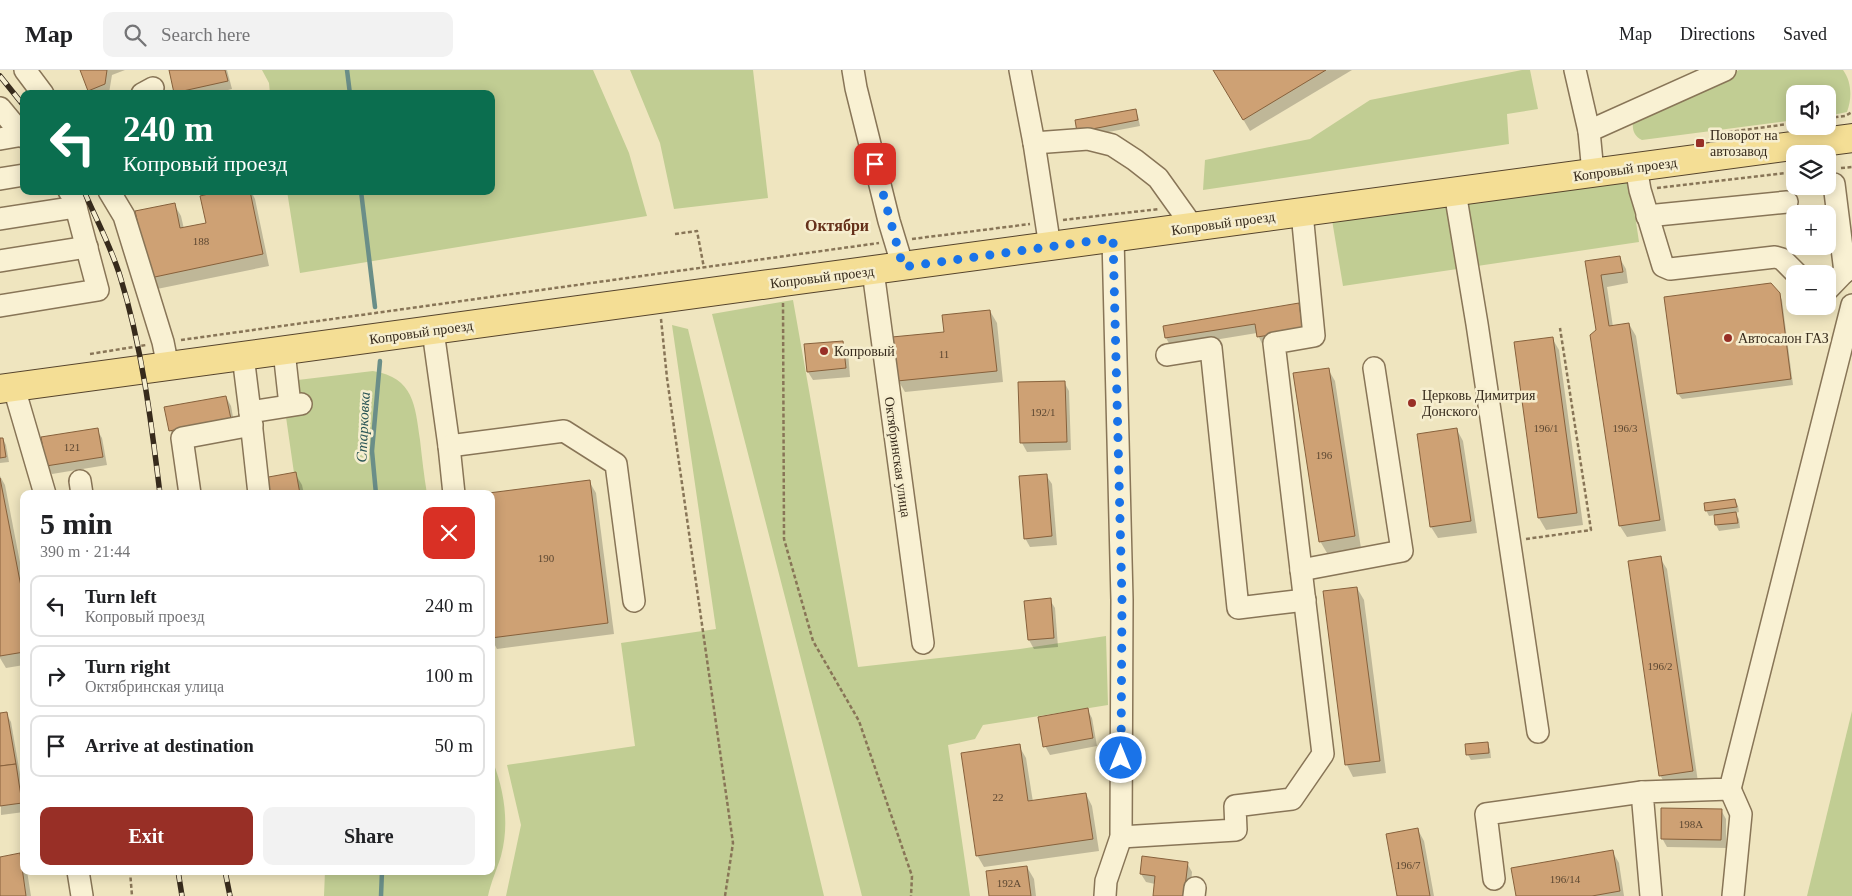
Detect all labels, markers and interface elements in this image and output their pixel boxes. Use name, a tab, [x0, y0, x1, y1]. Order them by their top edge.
search box	[103, 12, 453, 57]
text: Map	[25, 21, 73, 47]
icon: search	[121, 21, 149, 49]
text: Search here	[161, 24, 250, 45]
text: Map	[1619, 24, 1652, 44]
text: Directions	[1680, 24, 1755, 44]
text: Saved	[1783, 24, 1827, 44]
map controls	[1786, 85, 1836, 315]
button: sound	[1786, 85, 1836, 135]
icon: left	[40, 110, 105, 175]
text: 240 m	[123, 110, 213, 149]
place label: Поворот на автозавод	[1710, 128, 1779, 159]
marker: Поворот на автозавод	[1694, 137, 1706, 149]
pin	[854, 143, 896, 185]
button: layers	[1786, 145, 1836, 195]
icon: arrive	[861, 150, 889, 178]
text: Копровый проезд	[123, 151, 287, 176]
street label: Копровый проезд	[1572, 155, 1678, 184]
button: +	[1786, 205, 1836, 255]
street label: Копровый проезд	[1170, 209, 1276, 238]
district label: Октябри	[805, 217, 869, 235]
house number: 188	[193, 235, 210, 247]
street label: Копровый проезд	[769, 264, 875, 291]
button: −	[1786, 265, 1836, 315]
street label: Копровый проезд	[368, 318, 474, 347]
place label: Автосалон ГАЗ	[1738, 331, 1829, 346]
marker: Автосалон ГАЗ	[1722, 332, 1734, 344]
place label: Копровый	[834, 344, 895, 359]
marker: Копровый	[818, 345, 830, 357]
house number: 11	[939, 348, 949, 360]
place label: Церковь Димитрия Донского	[1422, 388, 1536, 419]
water label: Старковка	[353, 391, 373, 463]
street label: Октябринская улица	[882, 396, 914, 519]
marker: Церковь Димитрия Донского	[1406, 397, 1418, 409]
house number: 192/1	[1030, 406, 1056, 418]
house number: 196/1	[1533, 422, 1559, 434]
house number: 196/3	[1612, 422, 1638, 434]
house number: 121	[64, 441, 80, 453]
house number: 196	[1316, 449, 1333, 461]
text: 5 min	[40, 507, 113, 540]
button: close	[423, 507, 475, 559]
text: 390 m · 21:44	[40, 543, 130, 560]
house number: 190	[538, 552, 555, 564]
text: Turn left	[85, 586, 157, 607]
icon: left	[42, 592, 70, 620]
text: 240 m	[425, 595, 473, 616]
text: Копровый проезд	[85, 608, 205, 625]
text: Turn right	[85, 656, 170, 677]
house number: 196/2	[1647, 660, 1673, 672]
icon: right	[42, 662, 70, 690]
text: 100 m	[425, 665, 473, 686]
text: Октябринская улица	[85, 678, 224, 695]
position arrow	[1094, 731, 1146, 783]
icon: arrive	[42, 732, 70, 760]
text: Arrive at destination	[85, 735, 254, 756]
text: 50 m	[434, 735, 473, 756]
house number: 22	[993, 791, 1004, 803]
button: Exit	[40, 807, 253, 865]
button: Share	[263, 807, 475, 865]
house number: 198А	[1679, 818, 1703, 830]
house number: 196/7	[1395, 859, 1421, 871]
house number: 196/14	[1550, 873, 1581, 885]
house number: 192А	[997, 877, 1021, 889]

